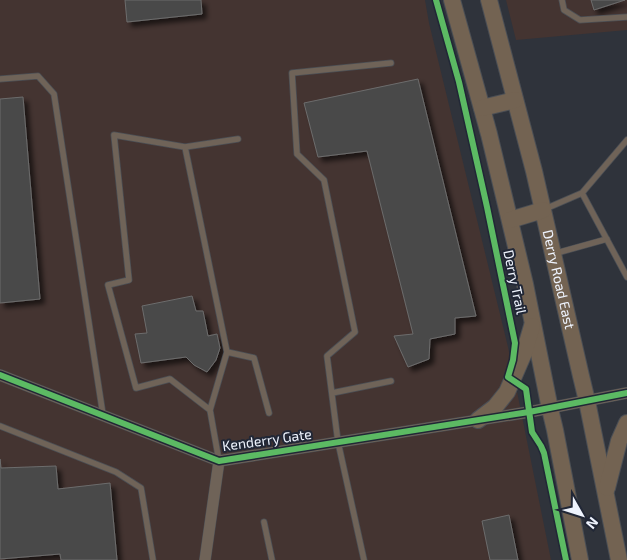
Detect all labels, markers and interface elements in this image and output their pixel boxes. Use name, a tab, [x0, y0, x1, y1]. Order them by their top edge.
street label: Derry Road East	[540, 228, 579, 331]
street label: Derry Trail	[500, 248, 531, 317]
street label: Kenderry Gate	[221, 425, 313, 454]
north arrow	[557, 490, 607, 540]
text: N	[583, 514, 602, 533]

